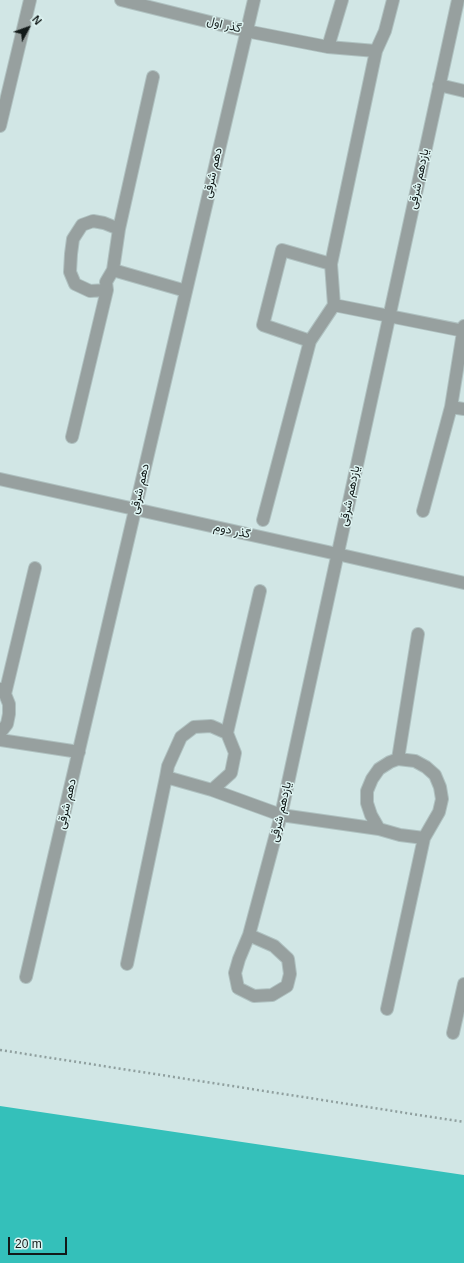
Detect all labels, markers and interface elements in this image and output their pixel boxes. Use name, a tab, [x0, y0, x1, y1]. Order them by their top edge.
north arrow	[8, 8, 48, 48]
text: N	[30, 13, 44, 27]
street label: گذر اول	[205, 14, 243, 36]
street label: دهم شرقی	[200, 146, 226, 200]
street label: یازدهم شرقی	[406, 147, 432, 211]
street label: دهم شرقی	[127, 462, 153, 516]
street label: یازدهم شرقی	[337, 464, 363, 528]
street label: گذر دوم	[212, 520, 252, 542]
street label: دهم شرقی	[54, 777, 80, 831]
street label: یازدهم شرقی	[267, 780, 295, 844]
scale bar	[10, 1229, 69, 1255]
text: 20 m	[15, 1237, 42, 1251]

